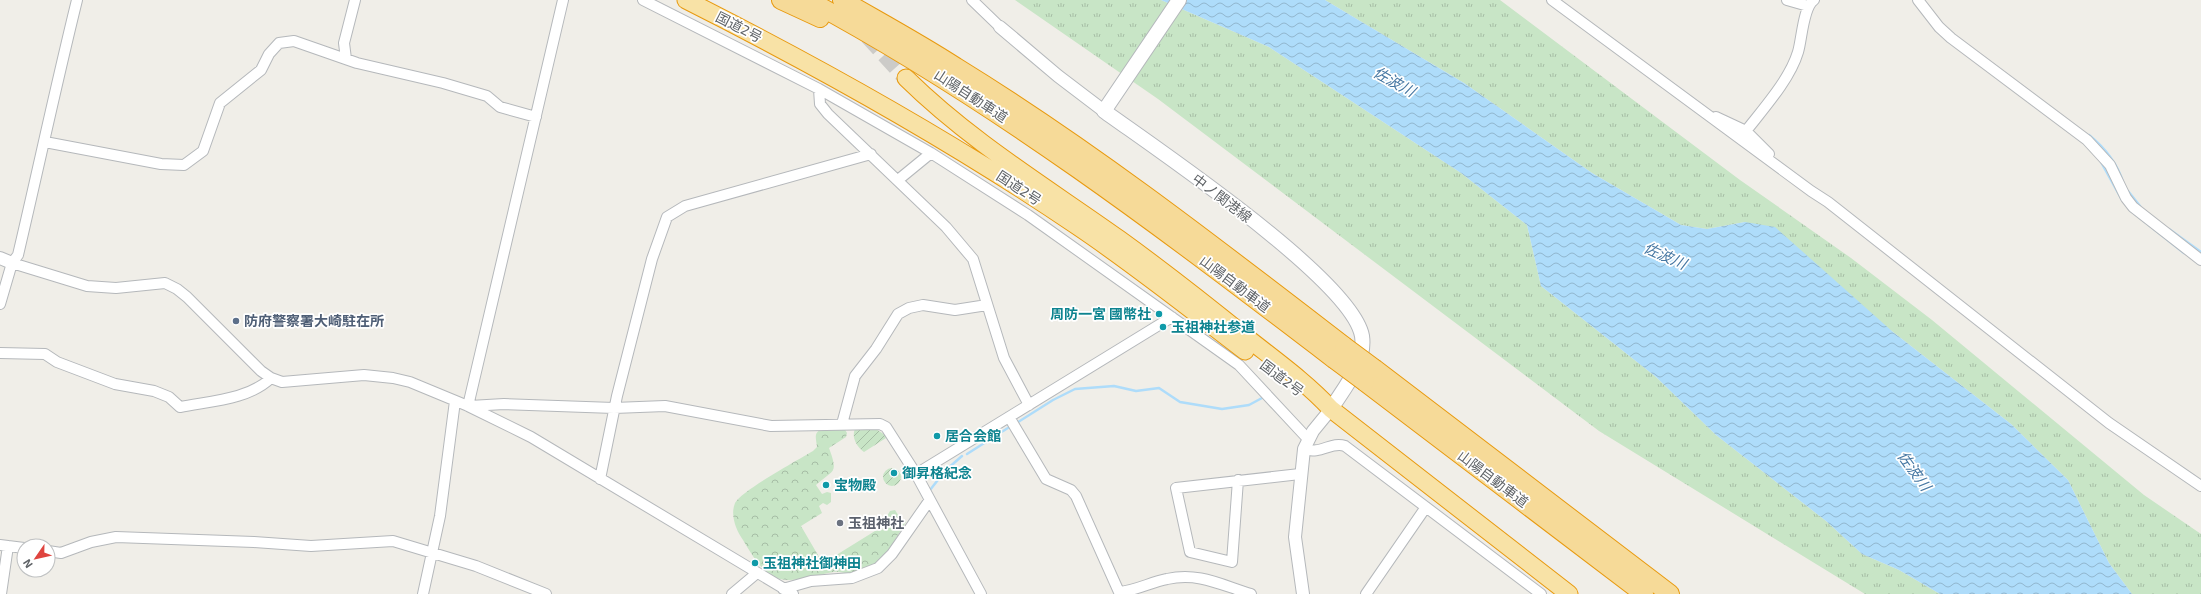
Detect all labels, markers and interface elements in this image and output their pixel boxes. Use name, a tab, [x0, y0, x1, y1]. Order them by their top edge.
street label: 国道2号	[713, 8, 765, 45]
water label: 佐波川	[1370, 62, 1420, 101]
street label: 山陽自動車道	[931, 66, 1011, 126]
street label: 国道2号	[994, 167, 1045, 208]
street label: 中ノ関港線	[1189, 170, 1255, 225]
water label: 佐波川	[1641, 238, 1691, 273]
street label: 山陽自動車道	[1197, 252, 1274, 316]
place label: 周防一宮 國幣社	[1050, 305, 1151, 322]
marker: 周防一宮 國幣社	[1154, 309, 1164, 319]
place label: 防府警察署大崎駐在所	[244, 312, 384, 329]
marker: 防府警察署大崎駐在所	[231, 316, 241, 326]
place label: 玉祖神社参道	[1171, 318, 1255, 335]
marker: 玉祖神社参道	[1158, 322, 1168, 332]
street label: 国道2号	[1257, 356, 1307, 399]
place label: 居合会館	[945, 427, 1001, 444]
marker: 居合会館	[932, 431, 942, 441]
street label: 山陽自動車道	[1455, 447, 1532, 511]
water label: 佐波川	[1894, 447, 1936, 496]
place label: 御昇格紀念	[902, 464, 972, 481]
marker: 御昇格紀念	[889, 468, 899, 478]
place label: 宝物殿	[834, 476, 876, 493]
marker: 宝物殿	[821, 480, 831, 490]
place label: 玉祖神社	[848, 514, 904, 531]
marker: 玉祖神社	[835, 518, 845, 528]
north arrow	[16, 538, 56, 578]
place label: 玉祖神社御神田	[763, 554, 861, 571]
text: N	[20, 557, 35, 571]
marker: 玉祖神社御神田	[750, 558, 760, 568]

